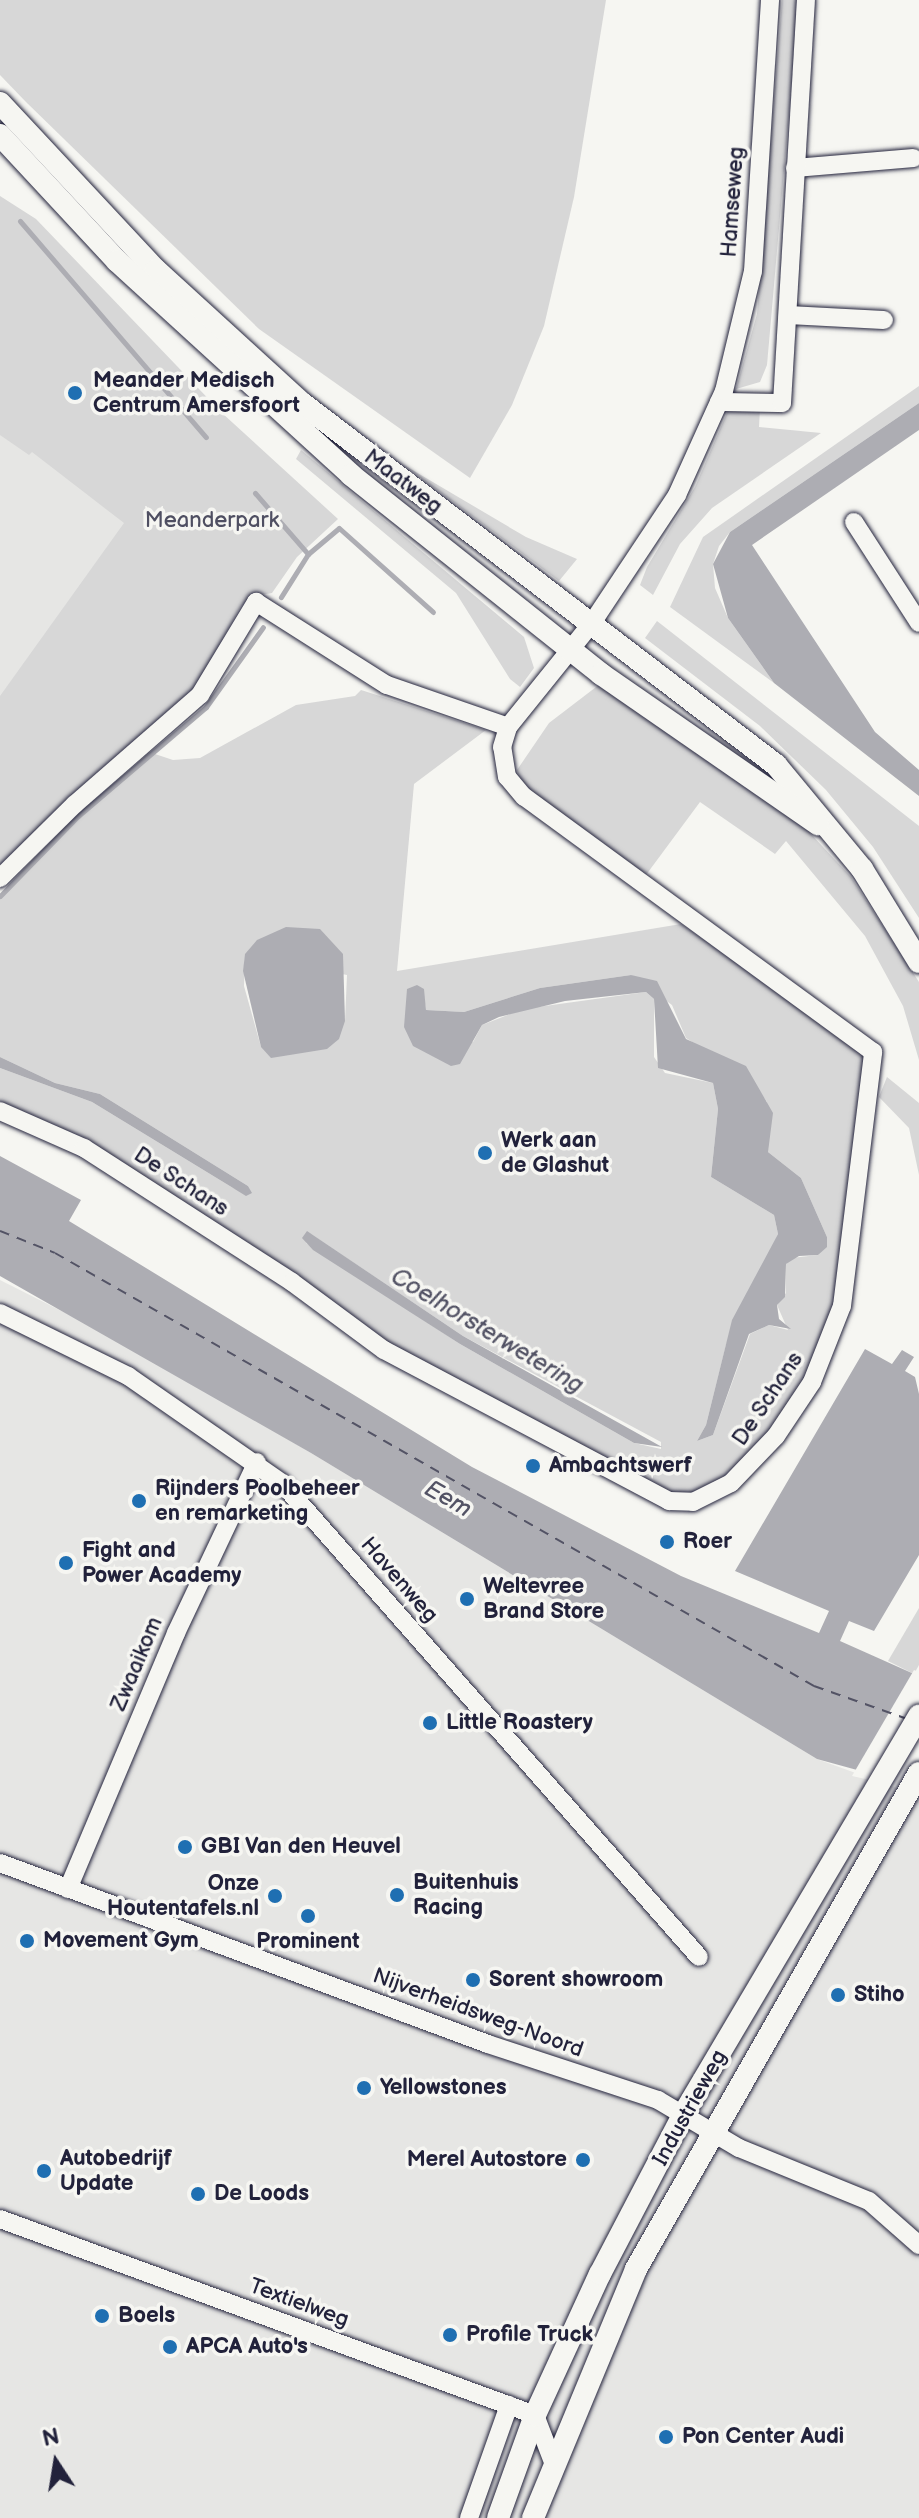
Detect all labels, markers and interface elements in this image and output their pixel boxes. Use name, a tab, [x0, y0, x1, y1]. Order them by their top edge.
street label: Hamseweg	[716, 146, 750, 258]
place label: Meander Medisch Centrum Amersfoort	[93, 367, 300, 418]
marker: Meander Medisch Centrum Amersfoort	[64, 382, 86, 404]
street label: Maatweg	[359, 444, 447, 520]
park label: Meanderpark	[145, 508, 279, 534]
place label: Werk aan de Glashut	[501, 1127, 609, 1178]
street label: De Schans	[129, 1142, 233, 1222]
marker: Werk aan de Glashut	[476, 1144, 494, 1162]
water label: Coelhorsterwetering	[385, 1262, 589, 1400]
street label: De Schans	[727, 1347, 809, 1451]
place label: Ambachtswerf	[549, 1453, 692, 1479]
marker: Ambachtswerf	[524, 1457, 542, 1475]
water label: Eem	[420, 1474, 476, 1524]
place label: Rijnders Poolbeheer en remarketing	[155, 1475, 360, 1526]
marker: Rijnders Poolbeheer en remarketing	[130, 1492, 148, 1510]
place label: Roer	[683, 1529, 732, 1555]
street label: Havenweg	[355, 1532, 443, 1628]
marker: Roer	[658, 1533, 676, 1551]
place label: Fight and Power Academy	[82, 1537, 241, 1588]
marker: Fight and Power Academy	[57, 1554, 75, 1572]
place label: Weltevree Brand Store	[483, 1573, 604, 1624]
marker: Weltevree Brand Store	[458, 1590, 476, 1608]
street label: Zwaaikom	[105, 1613, 169, 1715]
place label: Little Roastery	[446, 1710, 593, 1736]
marker: Little Roastery	[421, 1714, 439, 1732]
place label: GBI Van den Heuvel	[201, 1834, 402, 1860]
marker: GBI Van den Heuvel	[176, 1838, 194, 1856]
place label: Buitenhuis Racing	[413, 1869, 519, 1920]
place label: Onze Houtentafels.nl	[107, 1870, 259, 1922]
marker: Buitenhuis Racing	[388, 1886, 406, 1904]
marker: Onze Houtentafels.nl	[266, 1887, 284, 1905]
marker: Prominent	[299, 1907, 317, 1925]
place label: Movement Gym	[43, 1928, 199, 1954]
place label: Prominent	[256, 1929, 360, 1955]
marker: Movement Gym	[18, 1932, 36, 1950]
street label: Nijverheidsweg-Noord	[369, 1963, 587, 2063]
place label: Sorent showroom	[489, 1967, 663, 1993]
marker: Sorent showroom	[464, 1971, 482, 1989]
place label: Stiho	[854, 1982, 905, 2008]
marker: Stiho	[829, 1986, 847, 2004]
street label: Industrieweg	[647, 2046, 733, 2170]
place label: Yellowstones	[380, 2075, 506, 2101]
marker: Yellowstones	[355, 2079, 373, 2097]
place label: Autobedrijf Update	[60, 2145, 172, 2196]
place label: Merel Autostore	[407, 2147, 567, 2173]
marker: Merel Autostore	[574, 2151, 592, 2169]
marker: Autobedrijf Update	[35, 2162, 53, 2180]
place label: De Loods	[214, 2181, 309, 2207]
marker: De Loods	[189, 2185, 207, 2203]
street label: Textielweg	[246, 2273, 352, 2333]
place label: Boels	[118, 2303, 175, 2329]
marker: Boels	[93, 2307, 111, 2325]
place label: Profile Truck	[466, 2322, 593, 2348]
marker: Profile Truck	[441, 2326, 459, 2344]
place label: APCA Auto's	[186, 2334, 308, 2360]
marker: APCA Auto's	[161, 2338, 179, 2356]
north arrow	[16, 2422, 96, 2502]
text: N	[40, 2423, 62, 2453]
place label: Pon Center Audi	[682, 2424, 844, 2450]
marker: Pon Center Audi	[657, 2428, 675, 2446]

